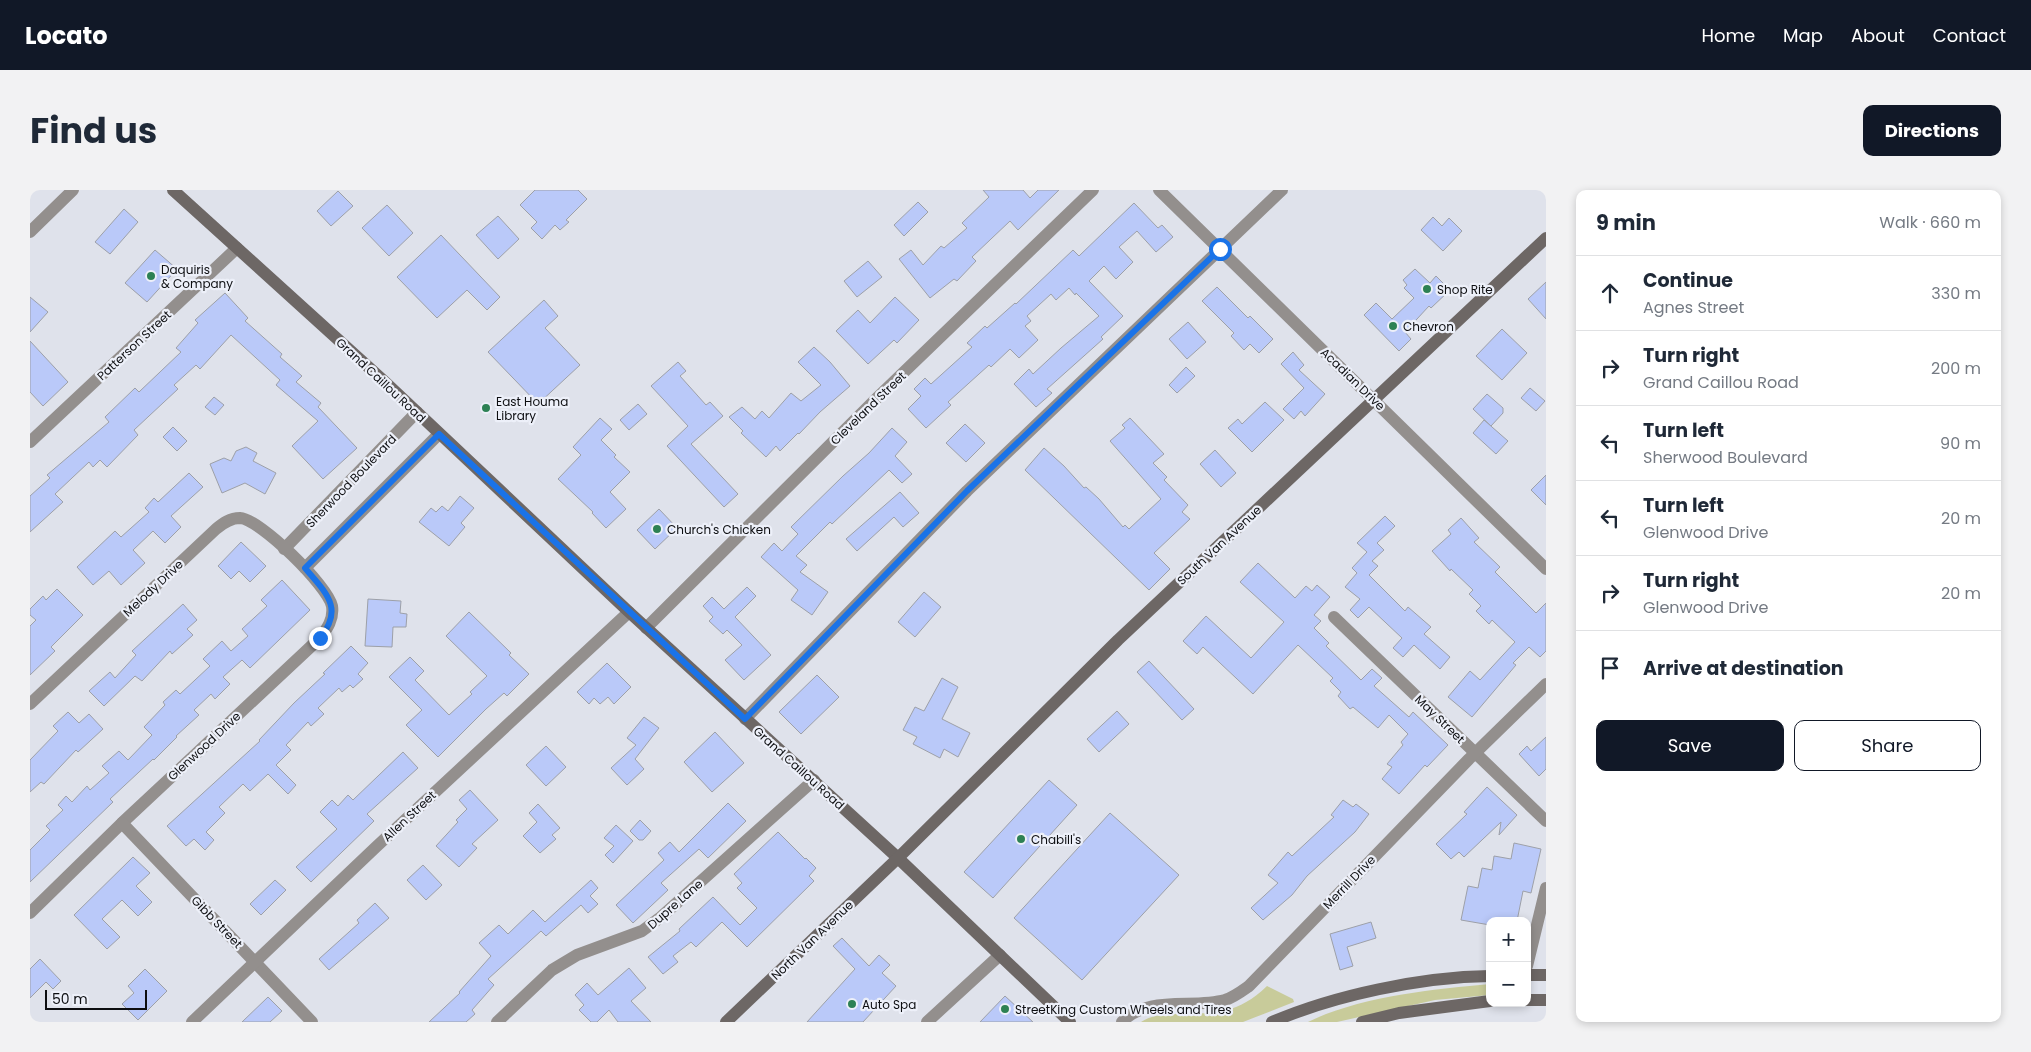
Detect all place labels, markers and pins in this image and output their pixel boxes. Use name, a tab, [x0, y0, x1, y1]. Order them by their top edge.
place label: Daquiris & Company	[161, 261, 233, 292]
marker: Daquiris & Company	[145, 270, 157, 282]
place label: Shop Rite	[1437, 281, 1493, 298]
marker: Shop Rite	[1421, 283, 1433, 295]
place label: Chevron	[1403, 318, 1454, 335]
marker: Chevron	[1387, 320, 1399, 332]
place label: East Houma Library	[496, 393, 568, 424]
marker: East Houma Library	[480, 402, 492, 414]
place label: Church's Chicken	[667, 521, 771, 538]
marker: Church's Chicken	[651, 523, 663, 535]
place label: Chabill's	[1031, 831, 1081, 848]
marker: Chabill's	[1015, 833, 1027, 845]
place label: Auto Spa	[862, 996, 916, 1013]
marker: Auto Spa	[846, 998, 858, 1010]
place label: StreetKing Custom Wheels and Tires	[1015, 1001, 1232, 1018]
marker: StreetKing Custom Wheels and Tires	[999, 1003, 1011, 1015]

